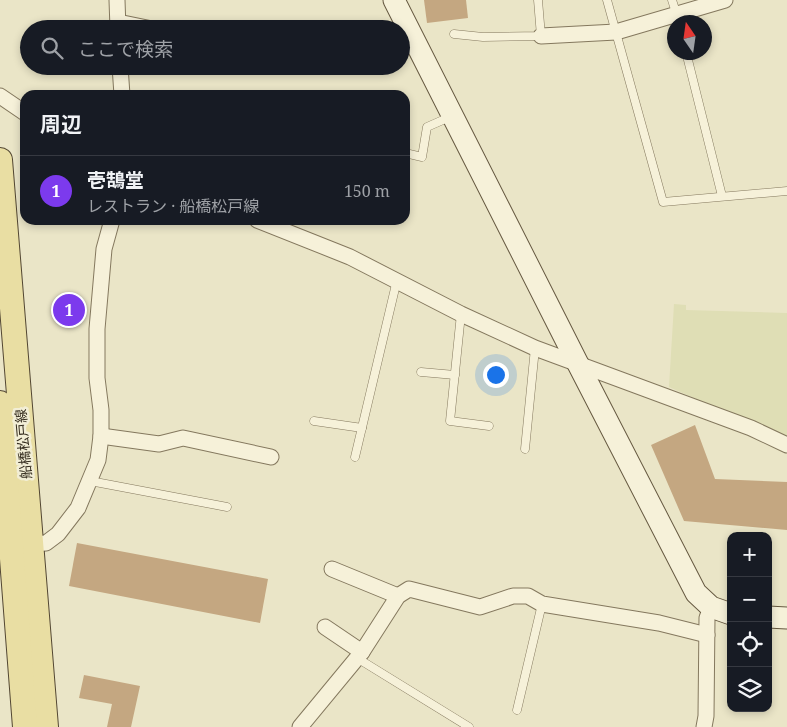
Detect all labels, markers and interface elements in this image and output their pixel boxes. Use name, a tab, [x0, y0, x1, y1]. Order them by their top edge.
north arrow	[667, 15, 712, 60]
search box	[20, 20, 410, 75]
icon: search	[38, 34, 66, 62]
text: ここで検索	[78, 36, 173, 62]
text: 周辺	[40, 110, 82, 138]
text: 壱鵠堂	[87, 167, 144, 193]
text: 1	[51, 180, 61, 202]
text: 150 m	[344, 180, 390, 202]
text: レストラン · 船橋松戸線	[87, 195, 259, 217]
pin: 1	[53, 291, 85, 329]
your location	[483, 362, 509, 388]
street label: 船橋松戸線	[10, 408, 36, 480]
map controls	[727, 532, 772, 712]
button: +	[727, 532, 772, 577]
button: −	[727, 577, 772, 622]
button: locate	[727, 622, 772, 667]
button: layers	[727, 667, 772, 712]

